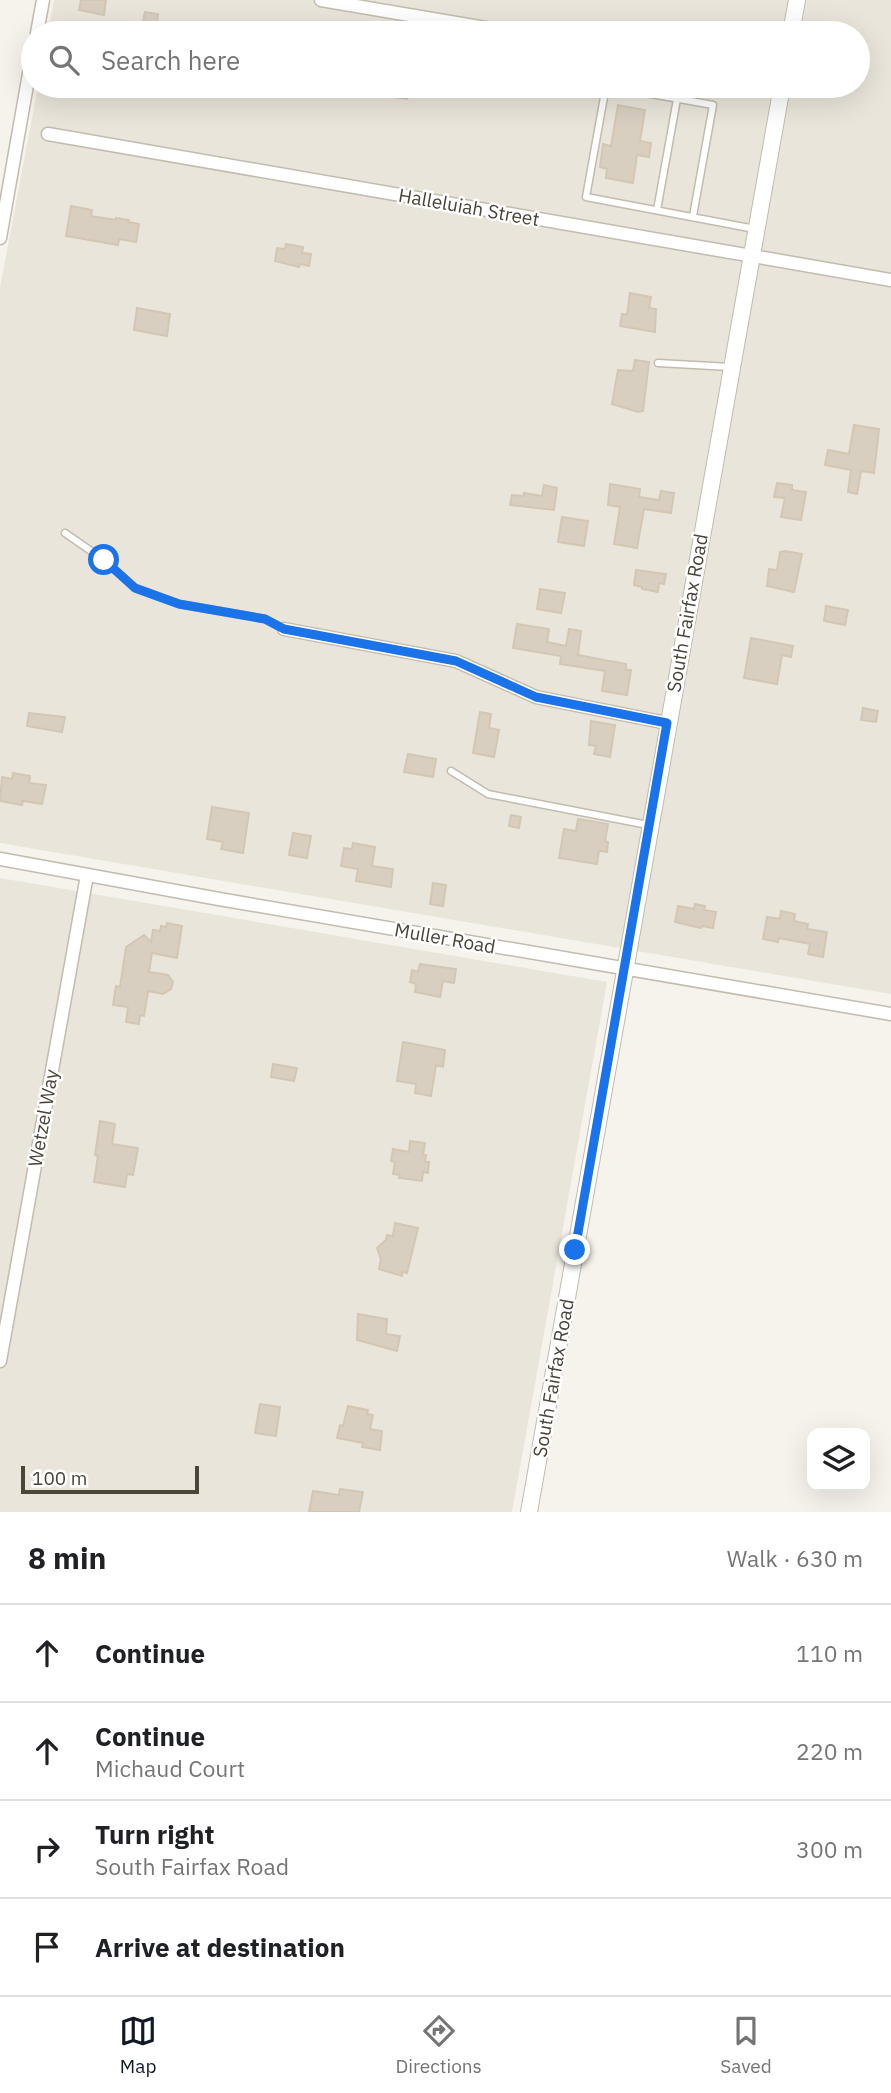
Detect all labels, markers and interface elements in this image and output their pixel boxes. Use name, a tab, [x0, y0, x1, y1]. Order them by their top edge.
search box	[21, 21, 870, 98]
icon: search	[45, 41, 83, 79]
text: Search here	[101, 43, 240, 77]
street label: Halleluiah Street	[397, 183, 541, 231]
street label: South Fairfax Road	[661, 532, 713, 694]
route start	[88, 544, 119, 575]
street label: Muller Road	[393, 917, 497, 959]
street label: Wetzel Way	[23, 1067, 63, 1169]
route end	[559, 1234, 590, 1265]
street label: South Fairfax Road	[527, 1297, 579, 1459]
map controls	[807, 1428, 870, 1491]
button: layers	[807, 1428, 870, 1491]
scale bar	[21, 1463, 200, 1495]
text: 100 m	[32, 1466, 87, 1490]
text: 8 min	[28, 1538, 106, 1577]
text: Walk · 630 m	[727, 1543, 863, 1573]
icon: ahead	[28, 1634, 66, 1672]
text: Continue	[95, 1636, 205, 1670]
text: 110 m	[796, 1638, 863, 1668]
text: Continue	[95, 1719, 205, 1753]
icon: ahead	[28, 1732, 66, 1770]
text: 220 m	[796, 1736, 863, 1766]
text: Michaud Court	[95, 1753, 245, 1783]
text: Turn right	[95, 1817, 214, 1851]
icon: right	[28, 1830, 66, 1868]
text: 300 m	[796, 1834, 863, 1864]
text: South Fairfax Road	[95, 1851, 289, 1881]
icon: arrive	[28, 1928, 66, 1966]
text: Arrive at destination	[95, 1930, 345, 1964]
tab: Map	[119, 2012, 157, 2078]
tab: Directions	[395, 2012, 482, 2078]
tab: Saved	[720, 2012, 772, 2078]

